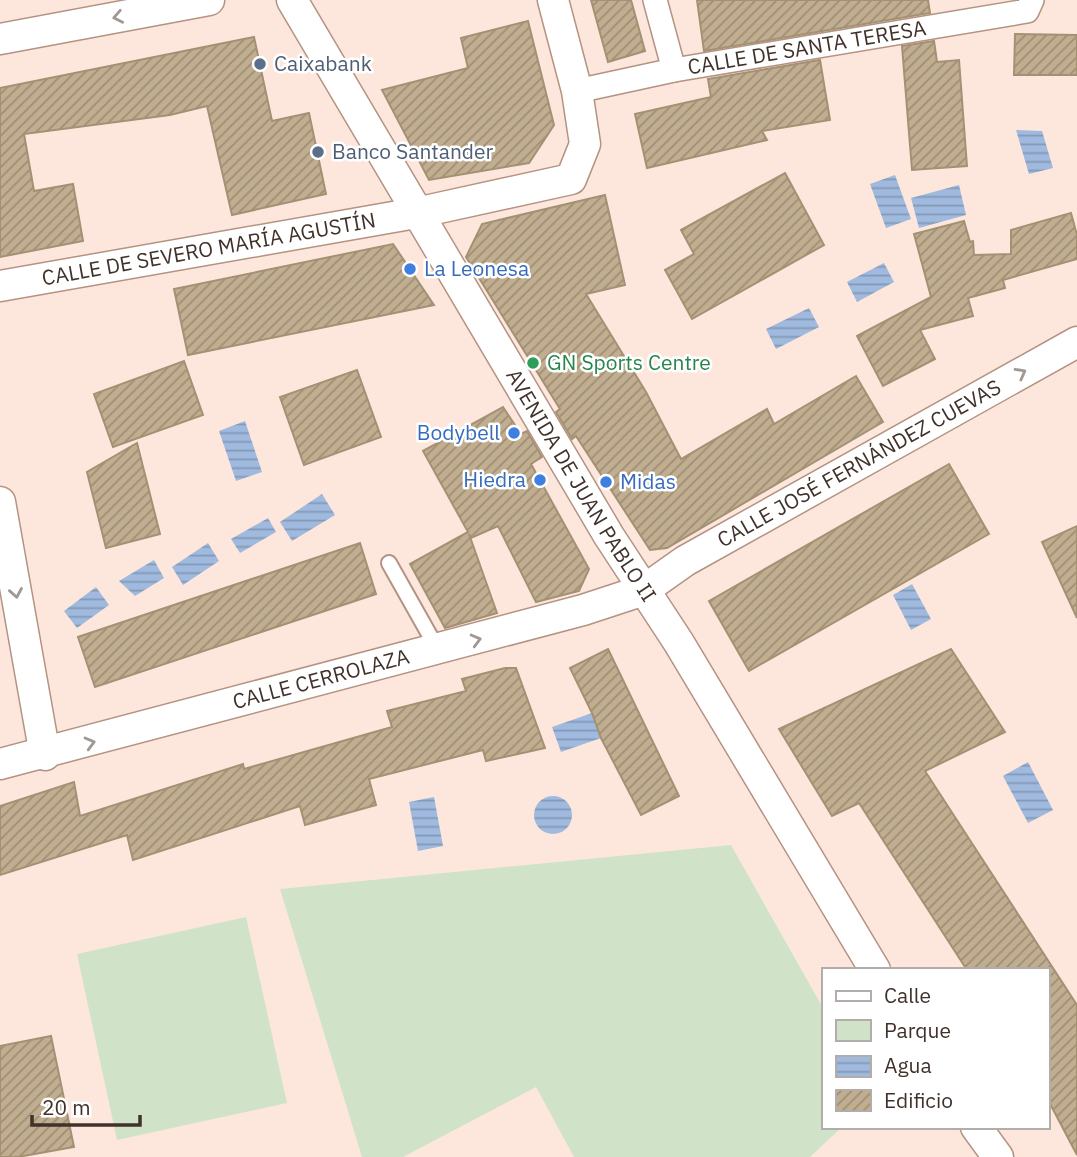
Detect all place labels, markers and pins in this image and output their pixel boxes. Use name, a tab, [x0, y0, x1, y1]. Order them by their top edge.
place label: Caixabank	[274, 49, 372, 77]
marker: Caixabank	[252, 56, 268, 72]
place label: Banco Santander	[332, 137, 494, 165]
marker: Banco Santander	[310, 144, 326, 160]
place label: La Leonesa	[424, 254, 529, 282]
marker: La Leonesa	[402, 261, 418, 277]
place label: GN Sports Centre	[547, 348, 711, 376]
marker: GN Sports Centre	[525, 355, 541, 371]
place label: Bodybell	[417, 418, 500, 446]
marker: Bodybell	[506, 425, 522, 441]
place label: Hiedra	[463, 465, 526, 493]
place label: Midas	[620, 467, 676, 495]
marker: Hiedra	[532, 472, 548, 488]
marker: Midas	[598, 474, 614, 490]

